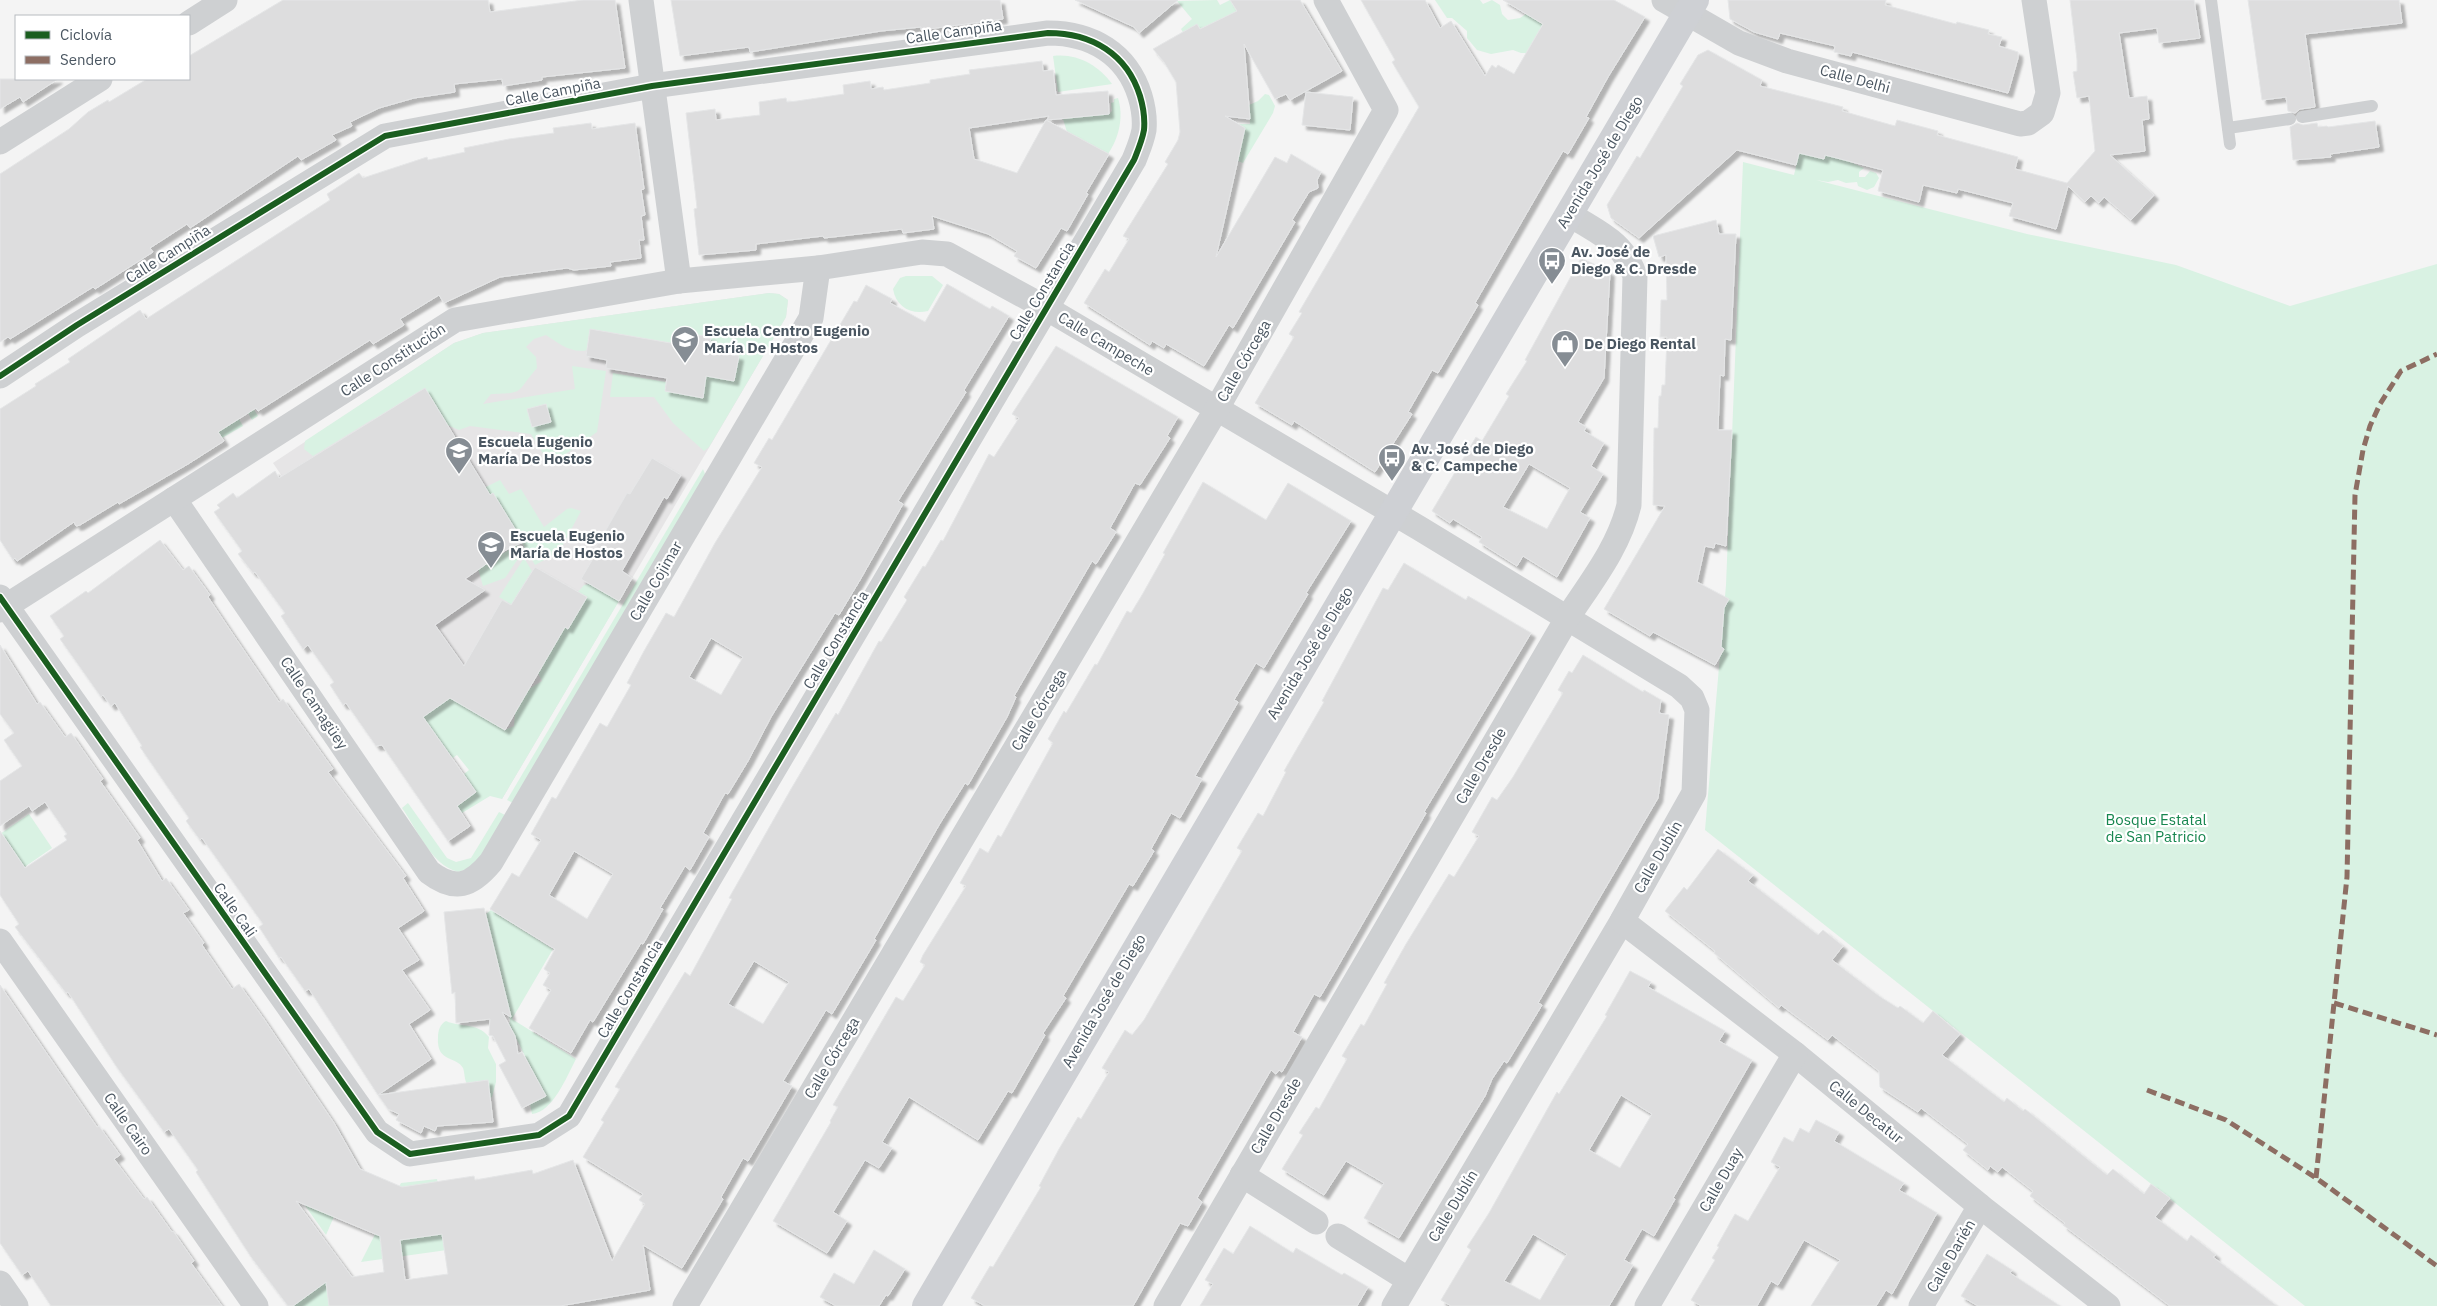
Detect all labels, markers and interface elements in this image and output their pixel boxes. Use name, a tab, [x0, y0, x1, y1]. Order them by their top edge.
legend	[15, 15, 190, 80]
street label: Calle Campiña	[905, 15, 1003, 48]
text: Ciclovía	[60, 25, 112, 44]
text: Sendero	[60, 50, 116, 69]
street label: Calle Delhi	[1818, 60, 1892, 97]
street label: Calle Campiña	[504, 73, 602, 110]
street label: Avenida José de Diego	[1552, 92, 1647, 231]
street label: Calle Campiña	[122, 220, 214, 287]
street label: Calle Constancia	[1005, 238, 1078, 344]
place label: Av. José de Diego & C. Dresde	[1571, 242, 1697, 278]
bus stop icon: Av. José de Diego & C. Dresde	[1537, 246, 1567, 285]
street label: Calle Campeche	[1055, 307, 1158, 380]
street label: Calle Córcega	[1212, 316, 1275, 405]
street label: Calle Constitución	[337, 318, 449, 401]
place label: Escuela Centro Eugenio María De Hostos	[704, 321, 870, 357]
school or university icon: Escuela Centro Eugenio María De Hostos	[670, 325, 700, 364]
shop icon: De Diego Rental	[1550, 329, 1580, 368]
place label: De Diego Rental	[1584, 334, 1696, 353]
place label: Escuela Eugenio María De Hostos	[478, 432, 593, 468]
school or university icon: Escuela Eugenio María De Hostos	[444, 436, 474, 475]
place label: Av. José de Diego & C. Campeche	[1411, 439, 1534, 475]
bus stop icon: Av. José de Diego & C. Campeche	[1377, 443, 1407, 482]
place label: Escuela Eugenio María de Hostos	[510, 526, 625, 562]
school or university icon: Escuela Eugenio María de Hostos	[476, 530, 506, 569]
street label: Calle Cojimar	[625, 537, 686, 624]
street label: Avenida José de Diego	[1262, 583, 1357, 722]
street label: Calle Constancia	[799, 587, 872, 693]
street label: Calle Camagüey	[276, 653, 353, 753]
street label: Calle Córcega	[1007, 665, 1070, 754]
street label: Calle Dresde	[1451, 724, 1510, 807]
park label: Bosque Estatal de San Patricio	[2105, 810, 2207, 846]
street label: Calle Dublín	[1629, 817, 1686, 896]
street label: Calle Cali	[210, 879, 261, 941]
street label: Avenida José de Diego	[1058, 931, 1150, 1071]
street label: Calle Constancia	[593, 936, 666, 1042]
street label: Calle Córcega	[800, 1013, 863, 1102]
street label: Calle Dresde	[1246, 1074, 1305, 1157]
street label: Calle Decatur	[1825, 1076, 1908, 1148]
street label: Calle Cairo	[100, 1089, 157, 1159]
street label: Calle Duay	[1695, 1144, 1747, 1215]
street label: Calle Dublín	[1424, 1166, 1482, 1245]
street label: Calle Darién	[1922, 1216, 1979, 1296]

